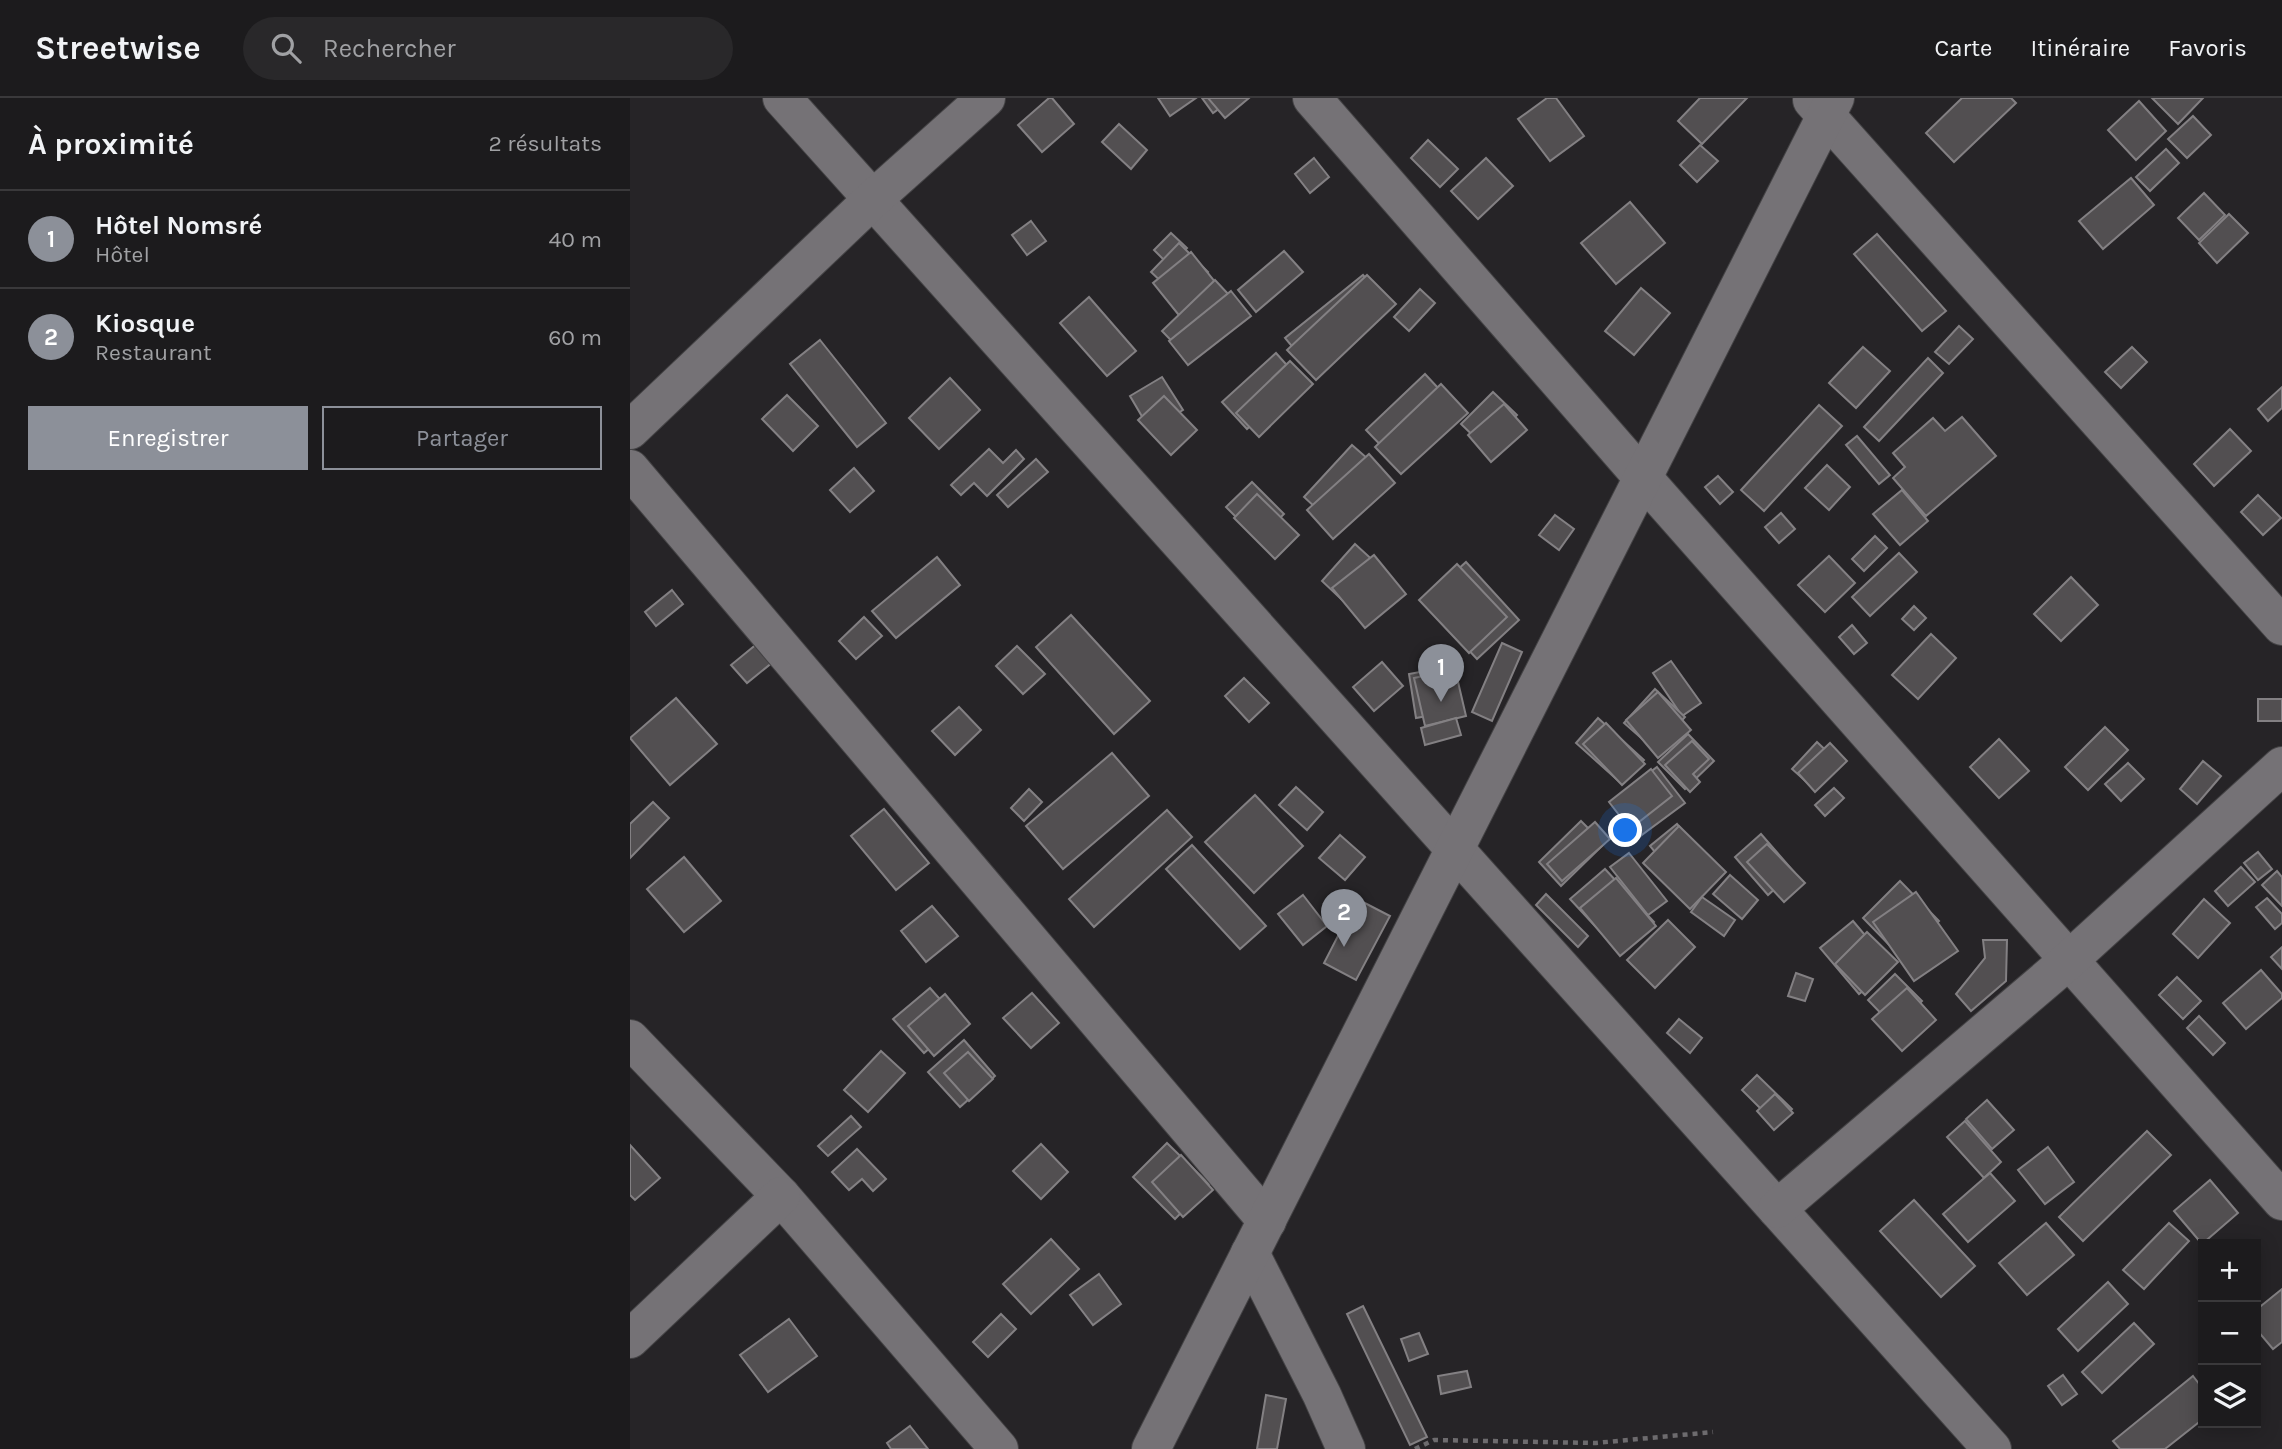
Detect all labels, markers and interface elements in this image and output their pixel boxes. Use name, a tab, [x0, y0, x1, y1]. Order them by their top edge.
search box	[243, 17, 733, 80]
text: Streetwise	[35, 29, 201, 67]
icon: search	[267, 29, 305, 67]
text: Rechercher	[323, 33, 456, 64]
text: Carte	[1934, 34, 1992, 62]
text: Itinéraire	[2030, 34, 2130, 62]
text: Favoris	[2168, 34, 2247, 62]
text: À proximité	[28, 126, 194, 162]
text: 2 résultats	[489, 130, 602, 157]
text: Hôtel Nomsré	[95, 210, 262, 241]
text: 1	[47, 226, 55, 253]
text: 40 m	[549, 226, 602, 253]
text: Hôtel	[95, 241, 150, 268]
text: Kiosque	[95, 308, 195, 339]
text: 2	[44, 324, 58, 351]
text: 60 m	[548, 324, 602, 351]
text: Restaurant	[95, 339, 212, 366]
button: Enregistrer	[28, 406, 308, 470]
button: Partager	[322, 406, 602, 470]
pin: 1	[1418, 644, 1464, 702]
your location	[1608, 813, 1642, 847]
pin: 2	[1321, 889, 1367, 947]
map controls	[2198, 1239, 2261, 1428]
button: +	[2198, 1239, 2261, 1302]
button: −	[2198, 1302, 2261, 1365]
button: layers	[2198, 1365, 2261, 1428]

